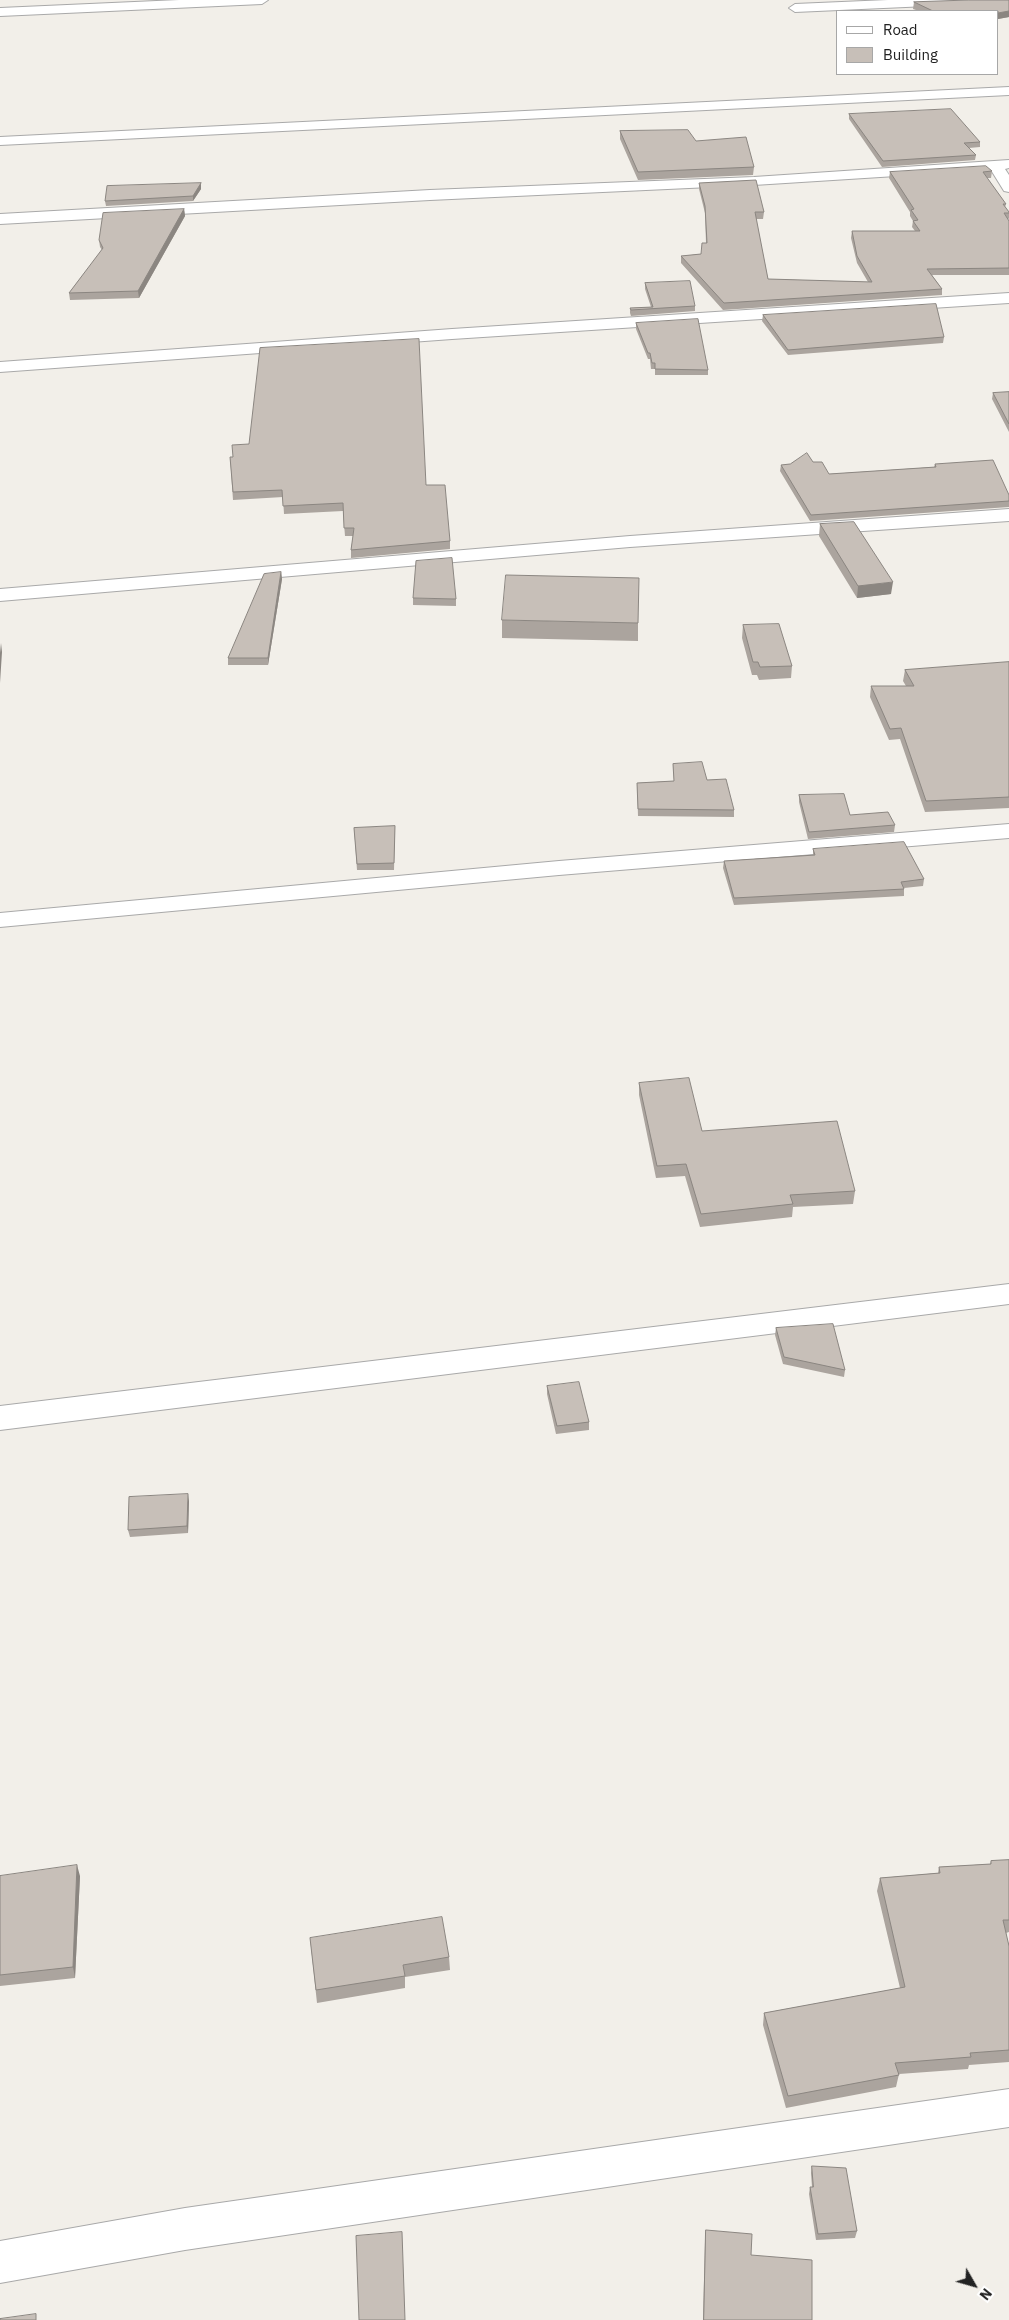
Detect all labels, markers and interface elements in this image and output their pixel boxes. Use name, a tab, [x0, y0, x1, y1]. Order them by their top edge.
legend	[836, 10, 999, 75]
text: Road	[883, 20, 918, 39]
text: Building	[883, 45, 938, 64]
north arrow	[949, 2260, 999, 2310]
text: N	[976, 2285, 996, 2304]

